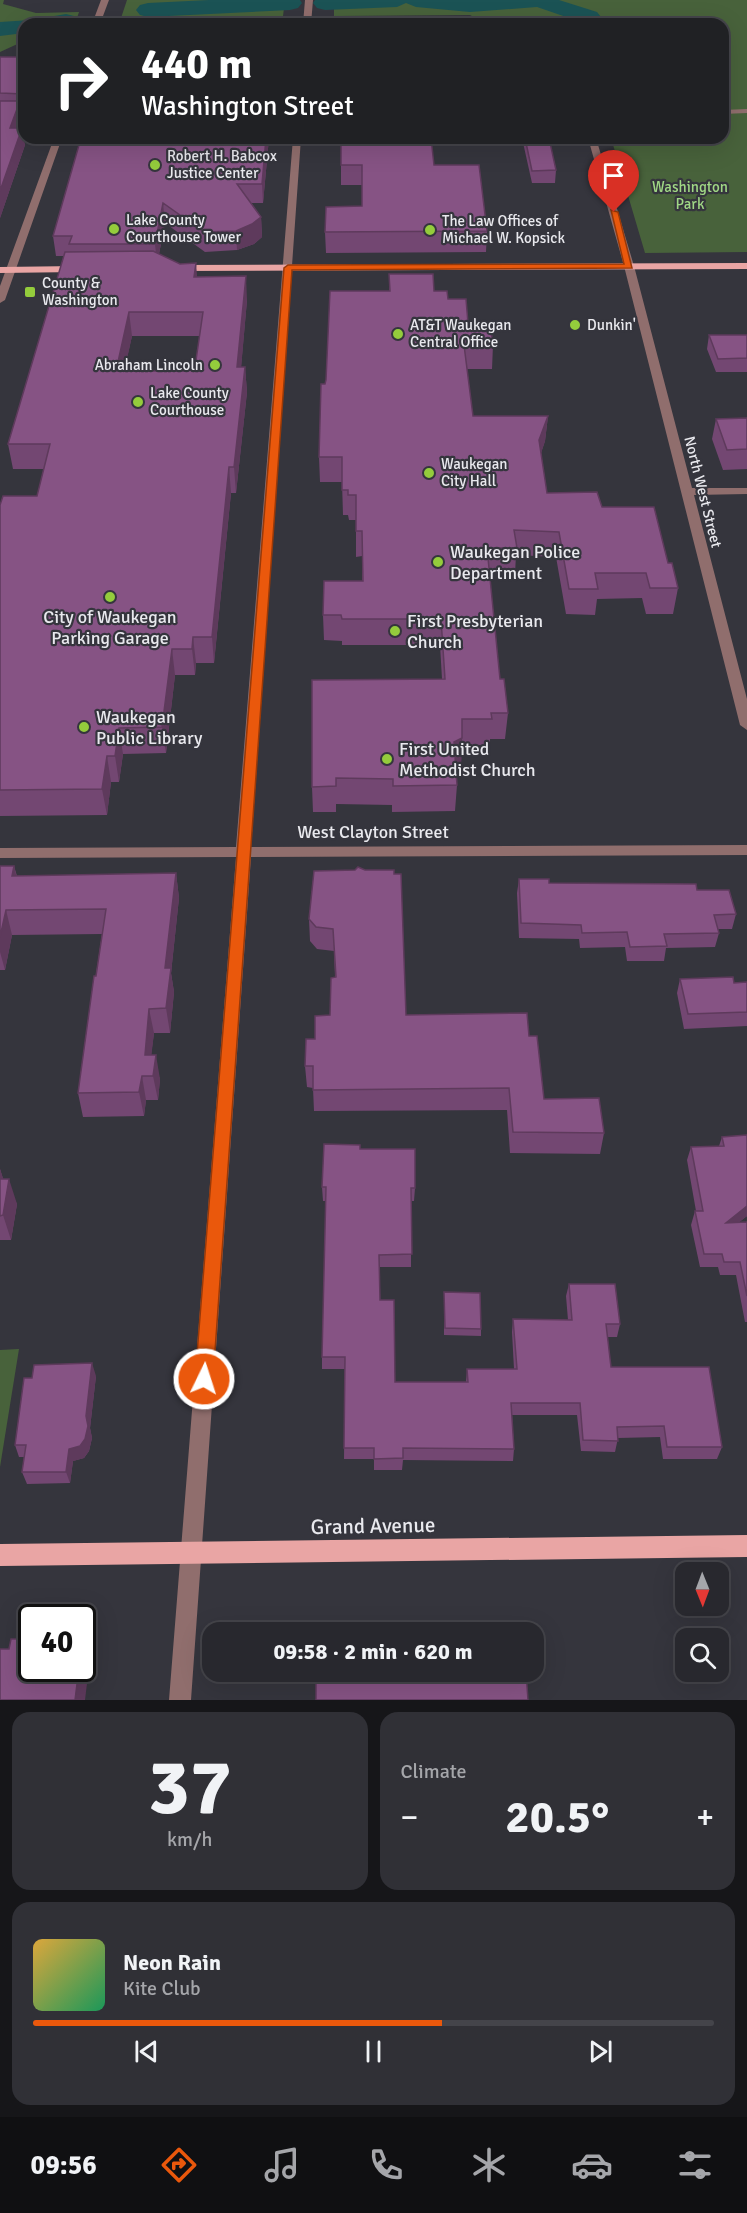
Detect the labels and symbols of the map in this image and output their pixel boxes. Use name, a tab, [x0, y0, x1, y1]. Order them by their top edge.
place label: Robert H. Babcox Justice Center	[167, 147, 277, 182]
pin	[588, 150, 639, 212]
marker: Robert H. Babcox Justice Center	[148, 158, 162, 172]
park label: Washington Park	[652, 178, 728, 213]
place label: Lake County Courthouse Tower	[126, 211, 242, 246]
place label: The Law Offices of Michael W. Kopsick	[442, 212, 565, 247]
marker: Lake County Courthouse Tower	[107, 222, 121, 236]
marker: The Law Offices of Michael W. Kopsick	[423, 223, 437, 237]
place label: County & Washington	[42, 274, 118, 309]
marker: County & Washington	[23, 285, 37, 299]
place label: AT&T Waukegan Central Office	[410, 316, 512, 351]
place label: Dunkin'	[587, 316, 636, 334]
marker: Dunkin'	[568, 318, 582, 332]
marker: AT&T Waukegan Central Office	[391, 327, 405, 341]
place label: Abraham Lincoln	[95, 356, 203, 374]
marker: Abraham Lincoln	[208, 358, 222, 372]
place label: Lake County Courthouse	[150, 384, 229, 419]
marker: Lake County Courthouse	[131, 395, 145, 409]
street label: North West Street	[680, 434, 726, 550]
place label: Waukegan City Hall	[441, 455, 507, 490]
marker: Waukegan City Hall	[422, 466, 436, 480]
place label: Waukegan Police Department	[450, 541, 580, 584]
marker: Waukegan Police Department	[431, 555, 445, 569]
marker: City of Waukegan Parking Garage	[103, 590, 117, 604]
place label: City of Waukegan Parking Garage	[43, 606, 177, 649]
place label: First Presbyterian Church	[407, 610, 543, 653]
marker: First Presbyterian Church	[388, 624, 402, 638]
place label: Waukegan Public Library	[96, 706, 203, 749]
marker: Waukegan Public Library	[77, 720, 91, 734]
place label: First United Methodist Church	[399, 738, 536, 781]
marker: First United Methodist Church	[380, 752, 394, 766]
street label: West Clayton Street	[297, 821, 449, 843]
position arrow	[172, 1347, 236, 1411]
street label: Grand Avenue	[310, 1512, 436, 1540]
north arrow	[675, 1562, 729, 1616]
speed limit sign: 40	[18, 1604, 96, 1682]

